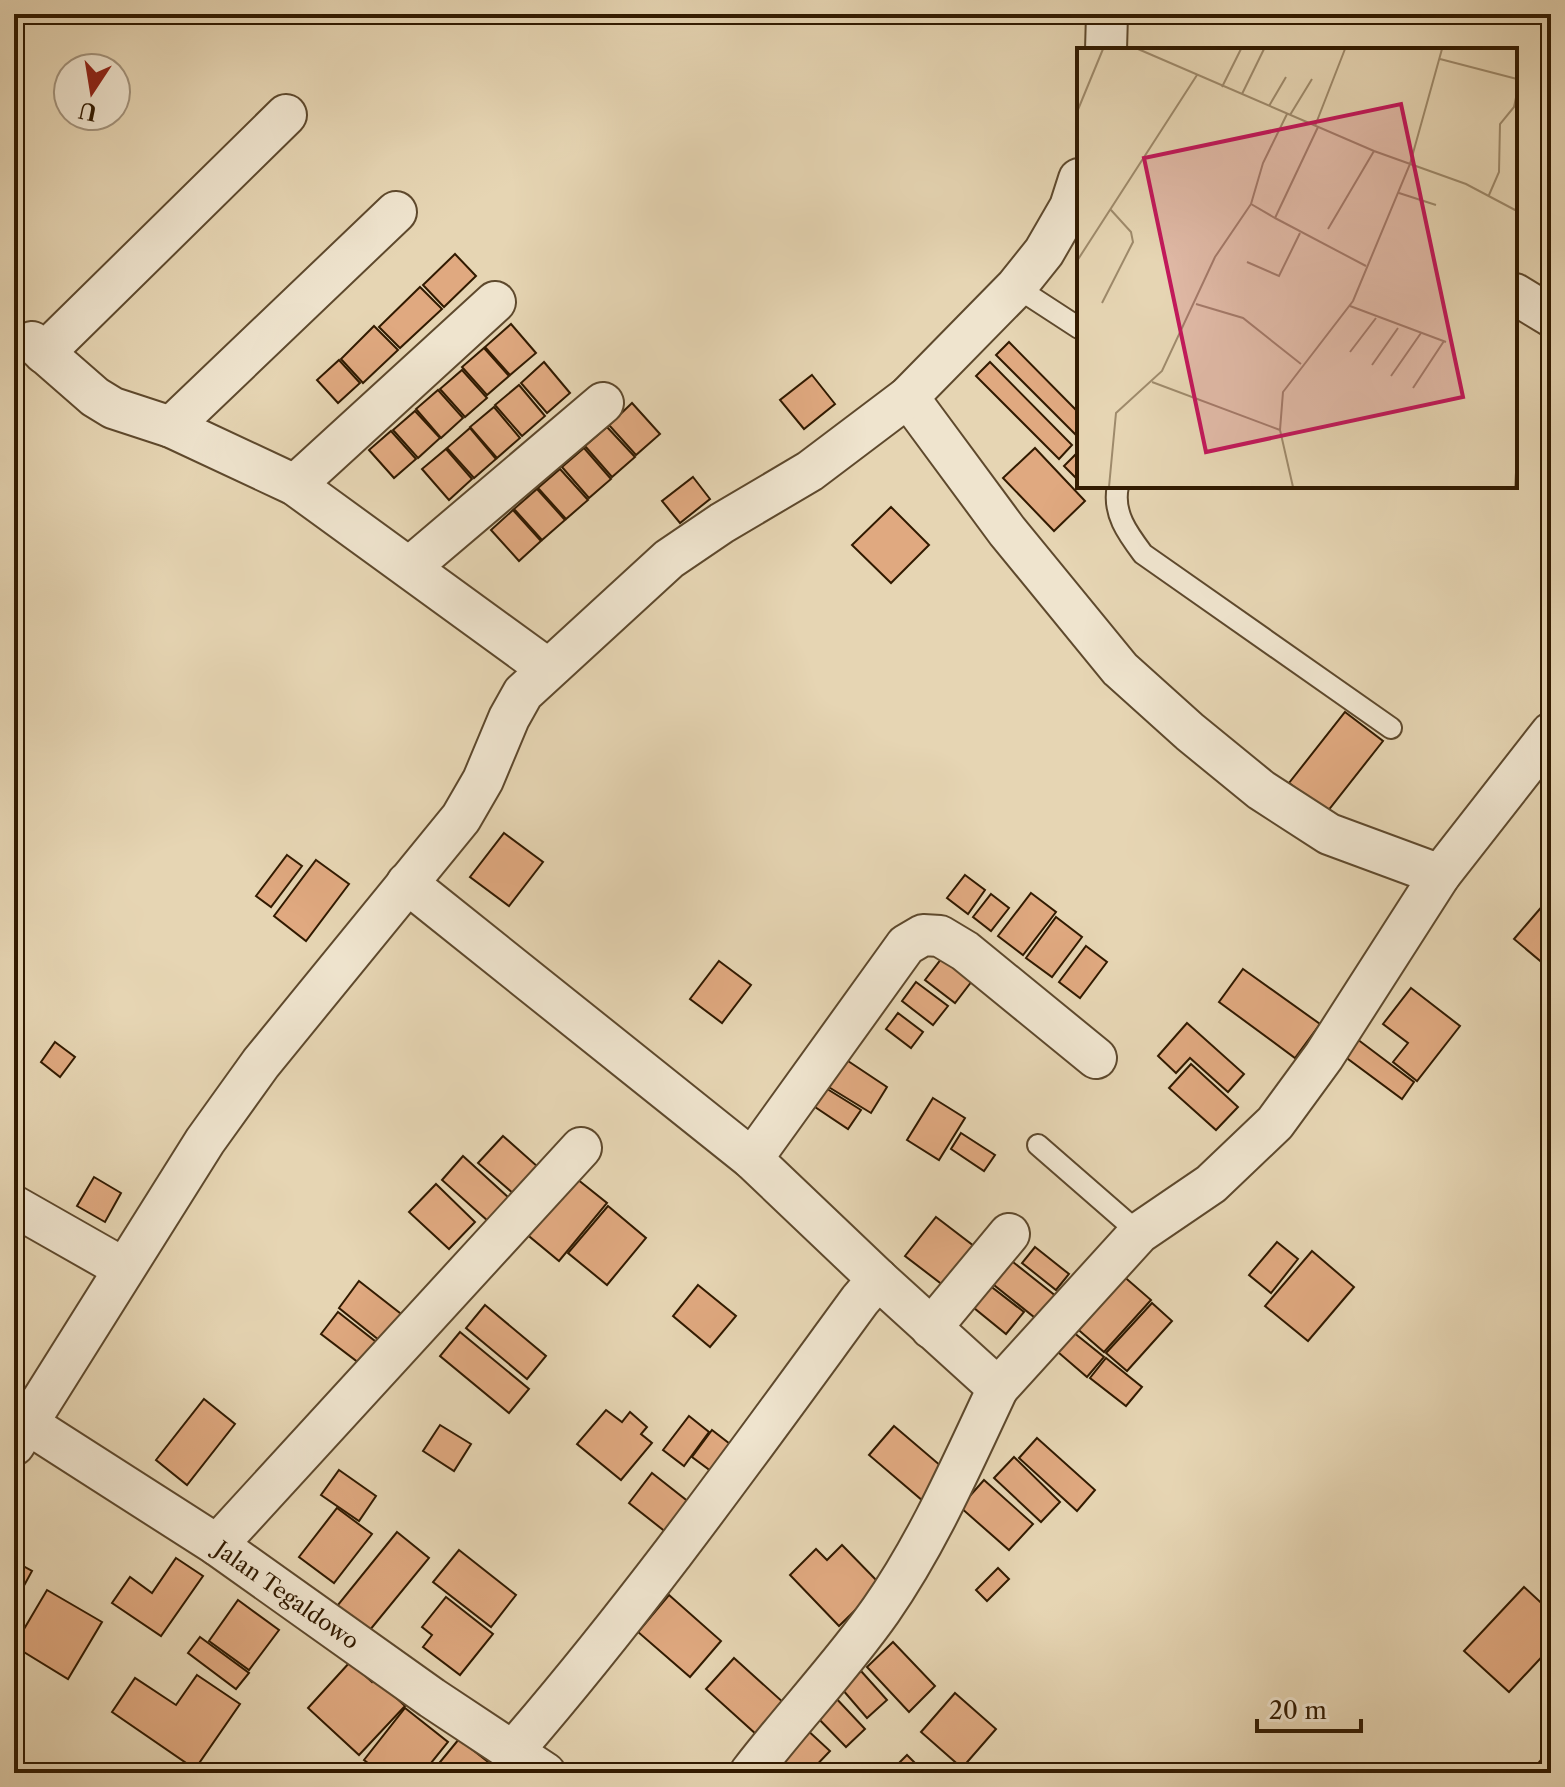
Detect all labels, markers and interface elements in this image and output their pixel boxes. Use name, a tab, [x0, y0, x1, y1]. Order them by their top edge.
inset map	[1077, 48, 1517, 488]
north arrow	[52, 52, 132, 132]
text: U	[76, 96, 99, 126]
street label: Jalan Tegaldowo	[207, 1534, 364, 1655]
scale bar	[1257, 1683, 1361, 1733]
text: 20 m	[1269, 1696, 1327, 1725]

